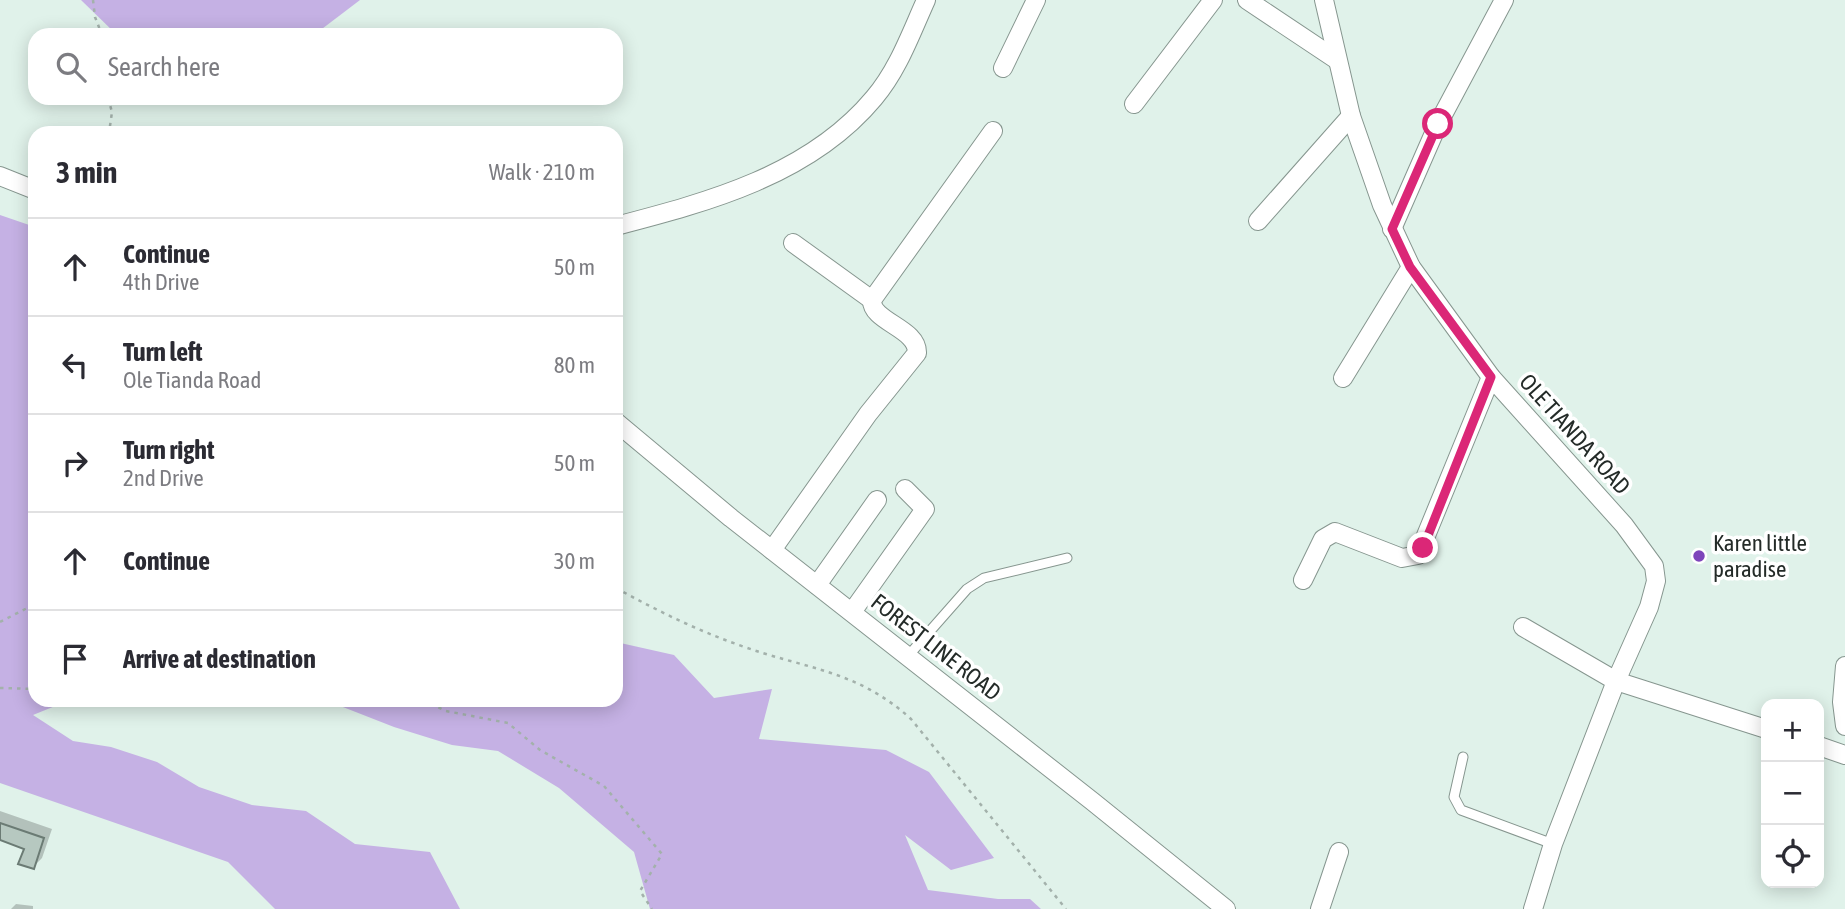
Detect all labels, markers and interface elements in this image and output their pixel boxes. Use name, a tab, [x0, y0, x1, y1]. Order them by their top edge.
search box	[28, 28, 623, 105]
icon: search	[52, 48, 90, 86]
text: Search here	[108, 52, 220, 82]
route start	[1422, 108, 1453, 139]
text: 3 min	[56, 155, 117, 189]
text: Walk · 210 m	[489, 159, 595, 185]
text: Continue	[123, 239, 210, 269]
icon: ahead	[56, 248, 94, 286]
text: 50 m	[554, 254, 595, 280]
text: 4th Drive	[123, 269, 199, 295]
text: Turn left	[123, 337, 203, 367]
icon: left	[56, 346, 94, 384]
text: 80 m	[554, 352, 595, 378]
text: Ole Tianda Road	[123, 367, 261, 393]
street label: OLE TIANDA ROAD	[1514, 369, 1636, 499]
text: Turn right	[123, 435, 214, 465]
icon: right	[56, 444, 94, 482]
text: 50 m	[554, 450, 595, 476]
text: 2nd Drive	[123, 465, 204, 491]
place label: Karen little paradise	[1713, 530, 1807, 582]
route end	[1407, 532, 1438, 563]
icon: ahead	[56, 542, 94, 580]
text: Continue	[123, 546, 210, 576]
text: 30 m	[554, 548, 595, 574]
marker: Karen little paradise	[1691, 548, 1707, 564]
street label: FOREST LINE ROAD	[866, 588, 1006, 706]
icon: arrive	[56, 640, 94, 678]
text: Arrive at destination	[123, 644, 316, 674]
map controls	[1761, 699, 1824, 888]
button: +	[1761, 699, 1824, 762]
button: −	[1761, 762, 1824, 825]
button: locate	[1761, 825, 1824, 888]

